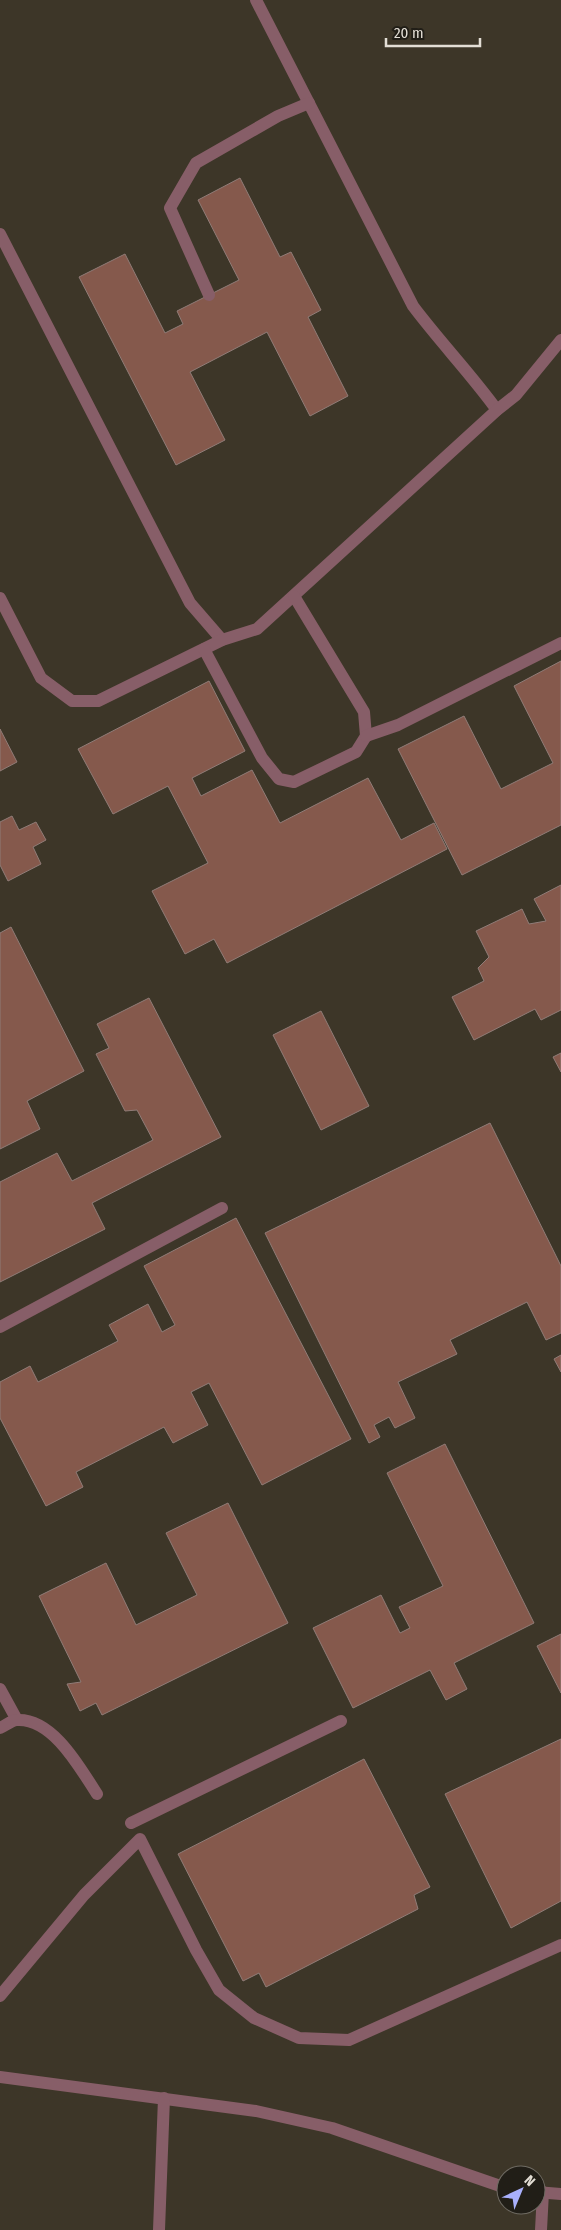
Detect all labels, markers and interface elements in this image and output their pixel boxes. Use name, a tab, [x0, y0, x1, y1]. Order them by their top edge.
scale bar	[386, 15, 480, 47]
text: 20 m	[394, 24, 424, 42]
north arrow	[496, 2165, 546, 2215]
text: N	[521, 2172, 539, 2190]

